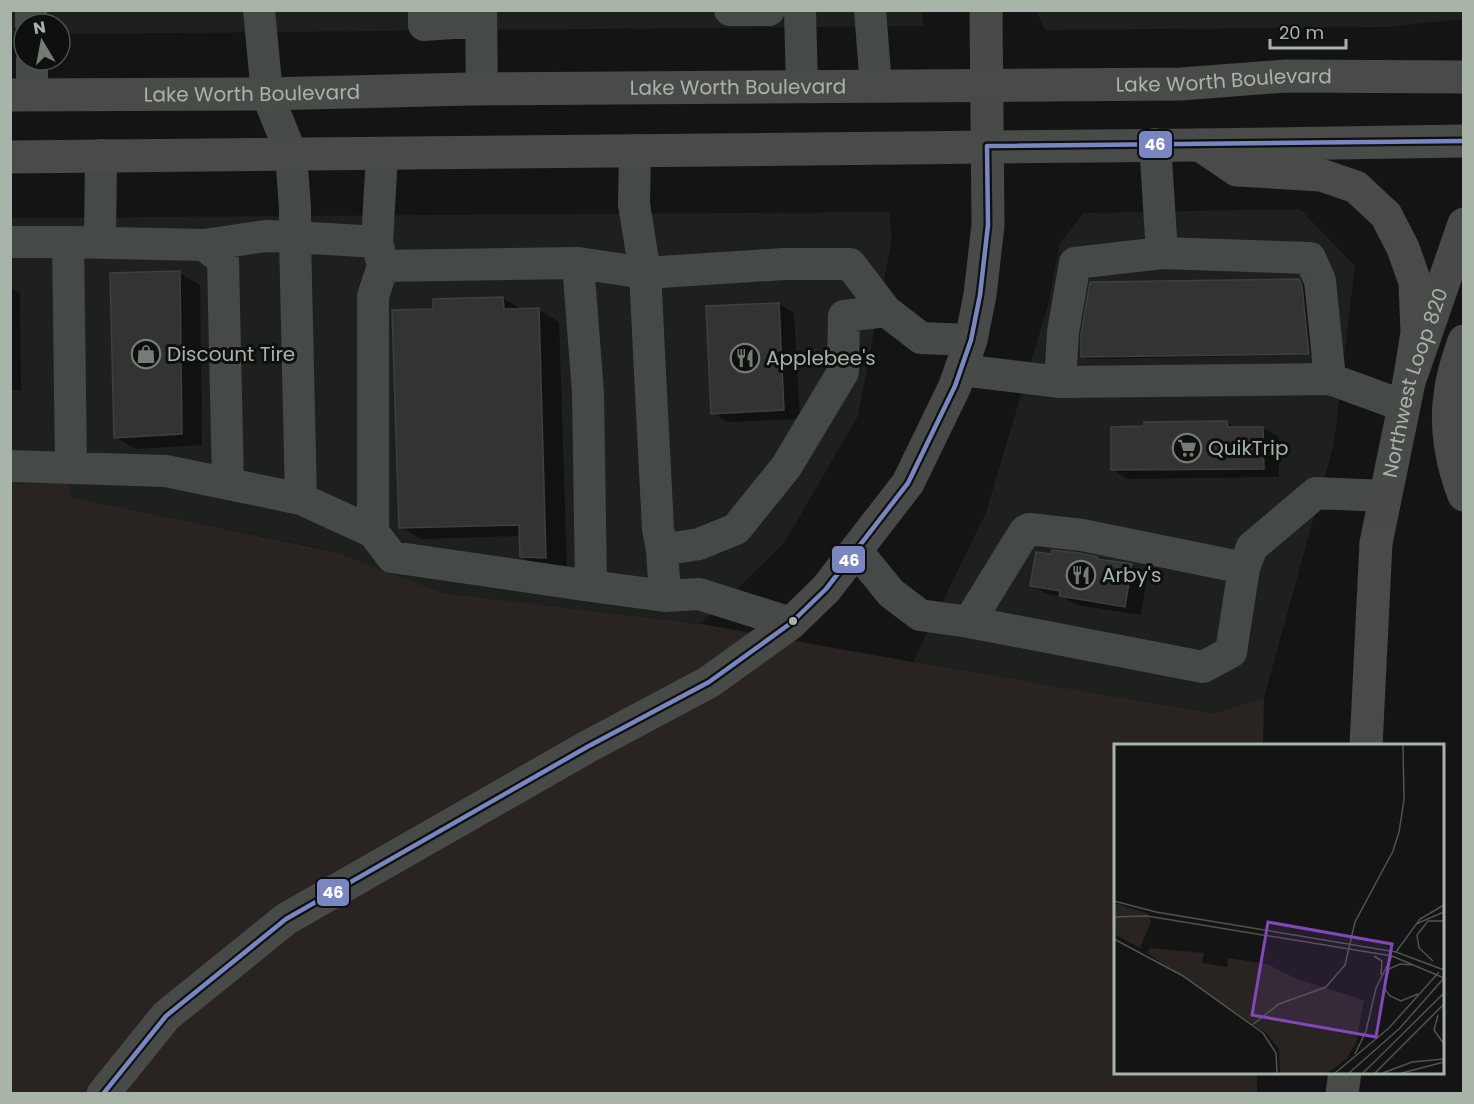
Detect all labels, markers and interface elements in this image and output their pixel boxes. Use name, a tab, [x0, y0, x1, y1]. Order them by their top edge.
north arrow	[12, 12, 72, 72]
scale bar	[1270, 12, 1346, 50]
text: N	[32, 15, 47, 40]
text: 20 m	[1279, 20, 1324, 45]
street label: Lake Worth Boulevard	[1116, 62, 1332, 98]
street label: Lake Worth Boulevard	[630, 72, 846, 102]
street label: Lake Worth Boulevard	[144, 78, 361, 108]
line badge: 46	[1138, 130, 1173, 159]
text: 46	[1144, 133, 1166, 156]
street label: Northwest Loop 820	[1376, 284, 1455, 480]
shop icon: Discount Tire	[130, 338, 162, 370]
place label: Discount Tire	[167, 340, 295, 368]
restaurant icon: Applebee's	[729, 342, 761, 374]
place label: Applebee's	[766, 344, 876, 372]
supermarket icon: QuikTrip	[1171, 432, 1203, 464]
place label: QuikTrip	[1208, 434, 1289, 462]
line badge: 46	[831, 545, 866, 574]
text: 46	[838, 549, 860, 572]
restaurant icon: Arby's	[1065, 559, 1097, 591]
place label: Arby's	[1102, 561, 1161, 589]
unlabelled marker	[787, 615, 799, 627]
inset map	[1114, 744, 1444, 1074]
line badge: 46	[316, 878, 350, 907]
text: 46	[322, 881, 344, 904]

